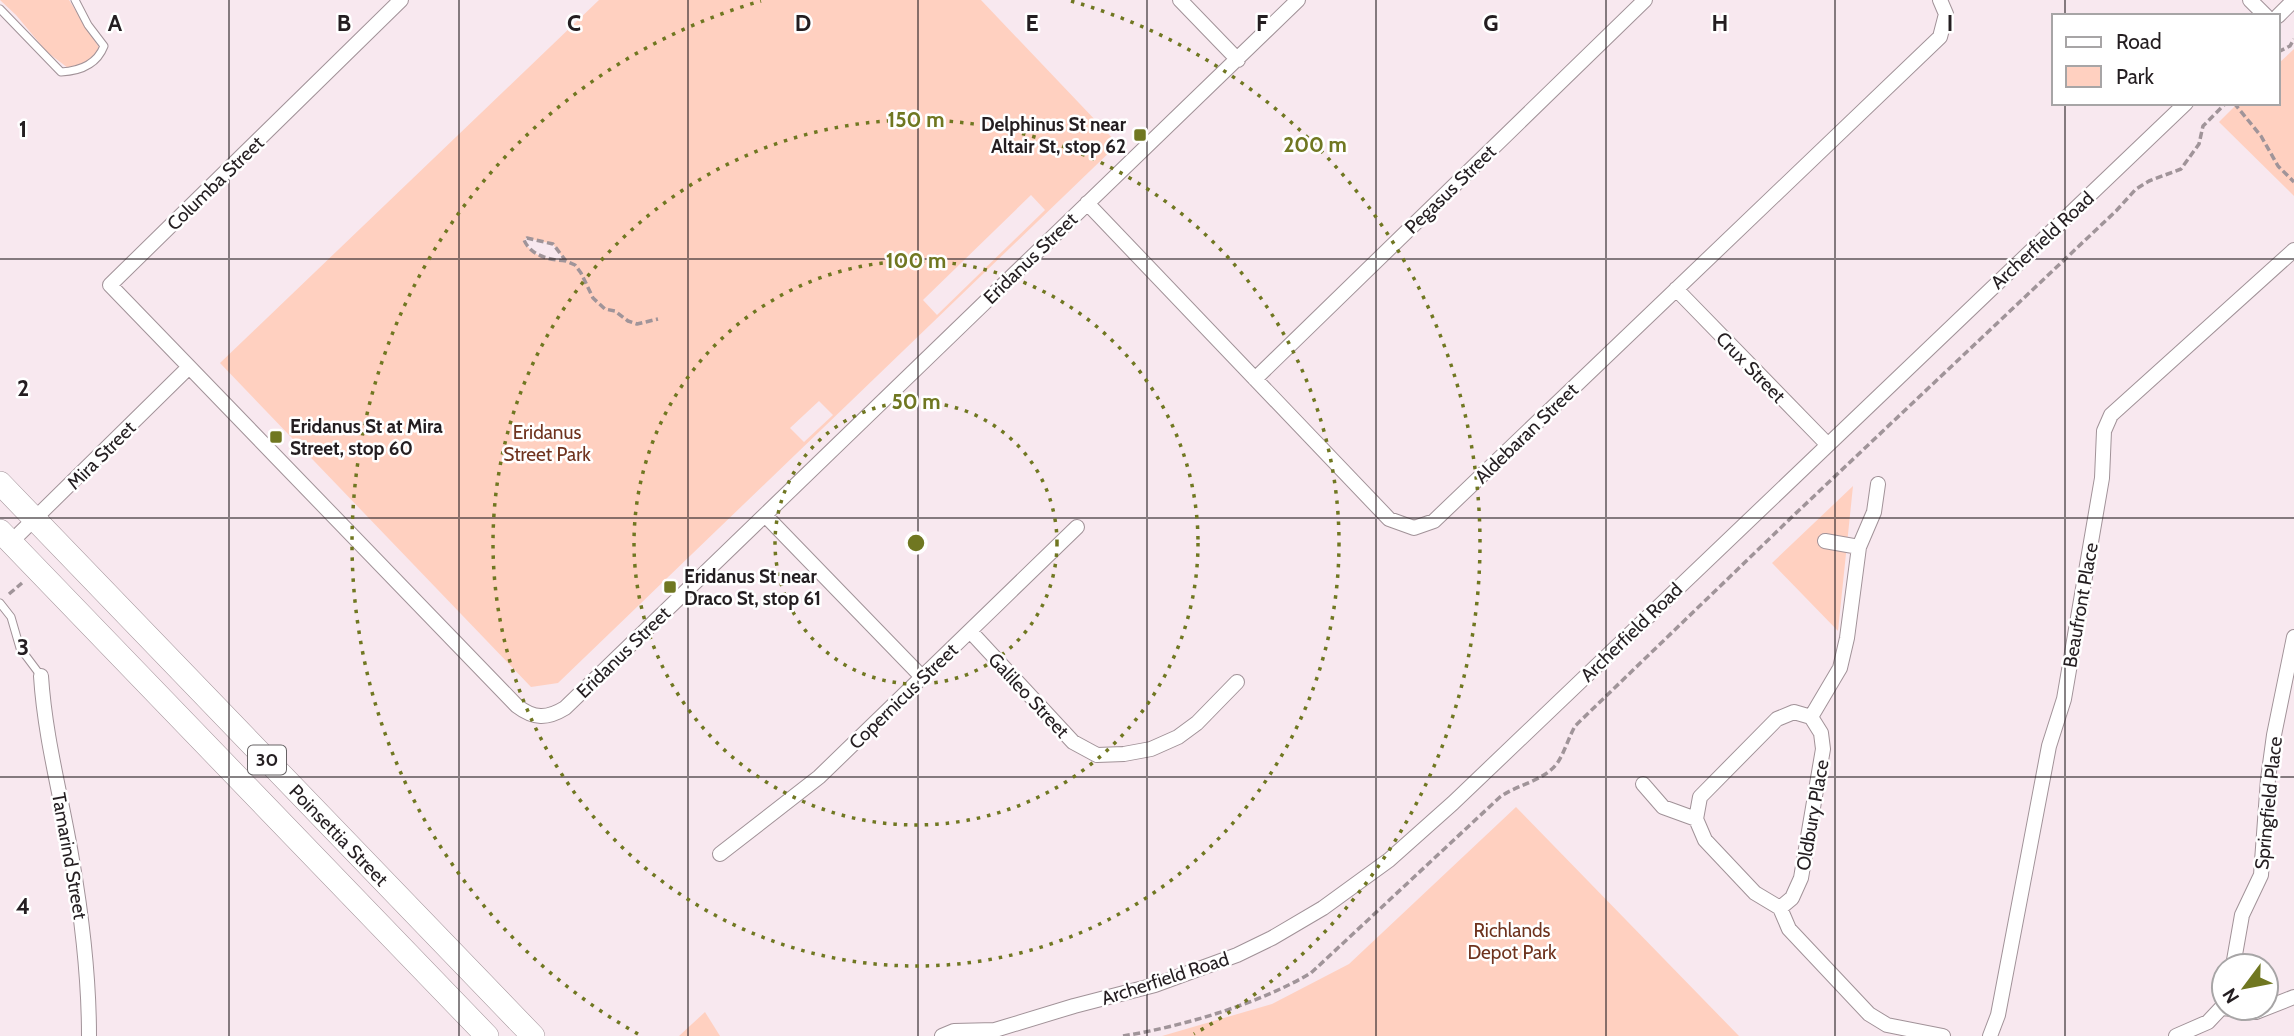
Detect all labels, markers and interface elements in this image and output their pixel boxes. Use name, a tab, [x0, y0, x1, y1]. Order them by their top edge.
text: A	[108, 9, 123, 37]
text: B	[337, 9, 351, 37]
text: C	[567, 9, 581, 37]
text: D	[795, 9, 811, 37]
text: E	[1025, 9, 1039, 37]
text: F	[1256, 9, 1268, 37]
text: G	[1483, 9, 1499, 37]
text: H	[1712, 9, 1728, 37]
text: I	[1947, 9, 1953, 37]
legend	[2052, 14, 2280, 105]
text: Road	[2116, 29, 2162, 54]
text: Park	[2116, 64, 2154, 89]
text: 150 m	[888, 107, 944, 132]
place label: Delphinus St near Altair St, stop 62	[981, 113, 1127, 158]
text: 1	[19, 115, 27, 143]
marker: Delphinus St near Altair St, stop 62	[1132, 127, 1148, 143]
street label: Columba Street	[162, 131, 269, 235]
text: 200 m	[1283, 132, 1347, 157]
street label: Pegasus Street	[1400, 140, 1501, 239]
street label: Archerfield Road	[1986, 187, 2099, 294]
street label: Eridanus Street	[979, 207, 1082, 309]
text: 100 m	[886, 248, 946, 273]
street label: Crux Street	[1711, 327, 1790, 408]
text: 2	[17, 374, 29, 402]
street label: Aldebaran Street	[1470, 378, 1583, 488]
text: 50 m	[891, 389, 941, 414]
place label: Eridanus St at Mira Street, stop 60	[290, 415, 443, 460]
street label: Mira Street	[62, 416, 141, 494]
park label: Eridanus Street Park	[503, 421, 591, 466]
marker: Eridanus St at Mira Street, stop 60	[268, 429, 284, 445]
centre of rings	[904, 531, 928, 555]
street label: Beaufront Place	[2058, 541, 2103, 669]
place label: Eridanus St near Draco St, stop 61	[684, 565, 821, 610]
street label: Archerfield Road	[1576, 578, 1687, 687]
marker: Eridanus St near Draco St, stop 61	[662, 579, 678, 595]
street label: Eridanus Street	[572, 601, 675, 703]
text: 3	[17, 633, 29, 661]
street label: Copernicus Street	[844, 638, 963, 754]
street label: Galileo Street	[983, 648, 1074, 743]
street label: Springfield Place	[2250, 735, 2287, 871]
road number: 30	[248, 746, 286, 774]
street label: Oldbury Place	[1791, 757, 1834, 872]
street label: Poinsettia Street	[284, 780, 393, 891]
street label: Tamarind Street	[47, 791, 92, 922]
text: 4	[16, 892, 30, 920]
park label: Richlands Depot Park	[1467, 919, 1557, 964]
street label: Archerfield Road	[1099, 947, 1232, 1010]
north arrow	[2210, 952, 2280, 1022]
text: N	[2218, 984, 2244, 1008]

